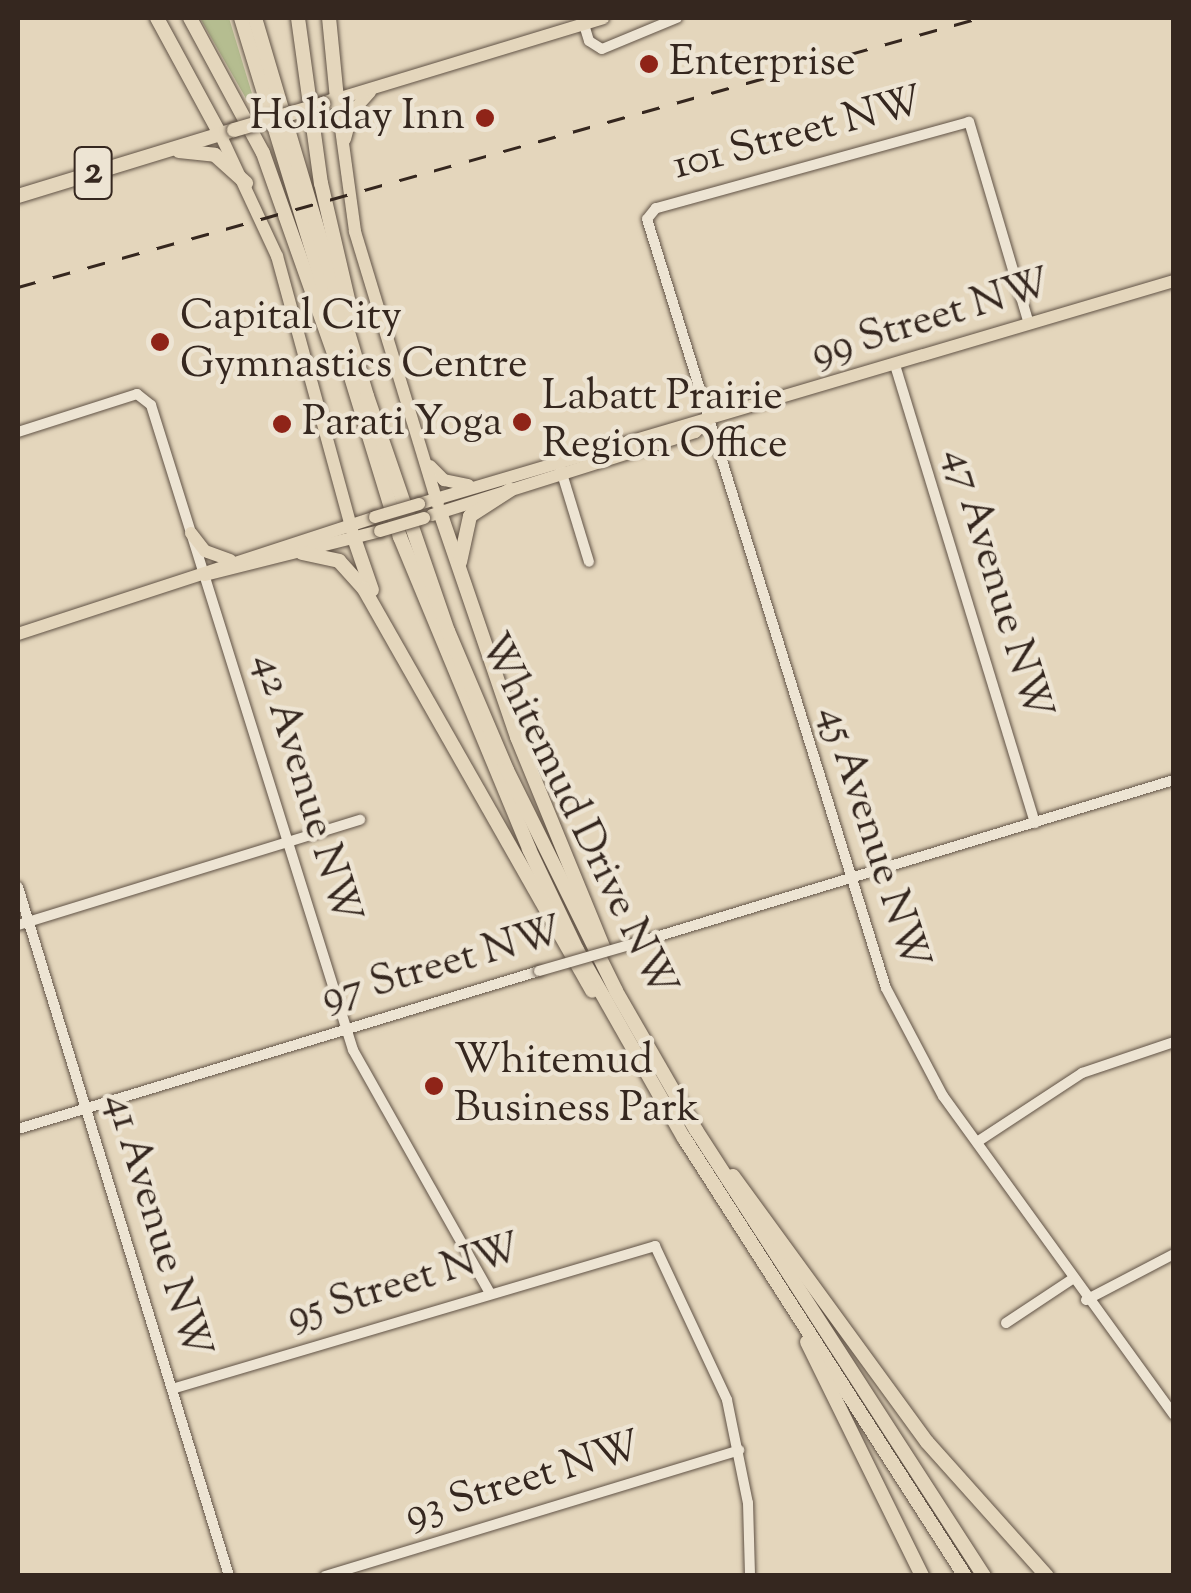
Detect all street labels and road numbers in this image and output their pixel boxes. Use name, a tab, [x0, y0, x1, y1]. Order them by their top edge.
street label: 101 Street NW	[668, 77, 928, 193]
road number: 2	[73, 138, 113, 208]
street label: 99 Street NW	[805, 260, 1057, 380]
street label: 47 Avenue NW	[931, 442, 1061, 726]
street label: Whitemud Drive NW	[466, 626, 686, 1006]
street label: 42 Avenue NW	[240, 648, 370, 930]
street label: 45 Avenue NW	[806, 700, 938, 976]
street label: 97 Street NW	[316, 908, 568, 1024]
street label: 41 Avenue NW	[92, 1088, 220, 1364]
street label: 95 Street NW	[281, 1225, 527, 1343]
street label: 93 Street NW	[399, 1422, 647, 1542]

